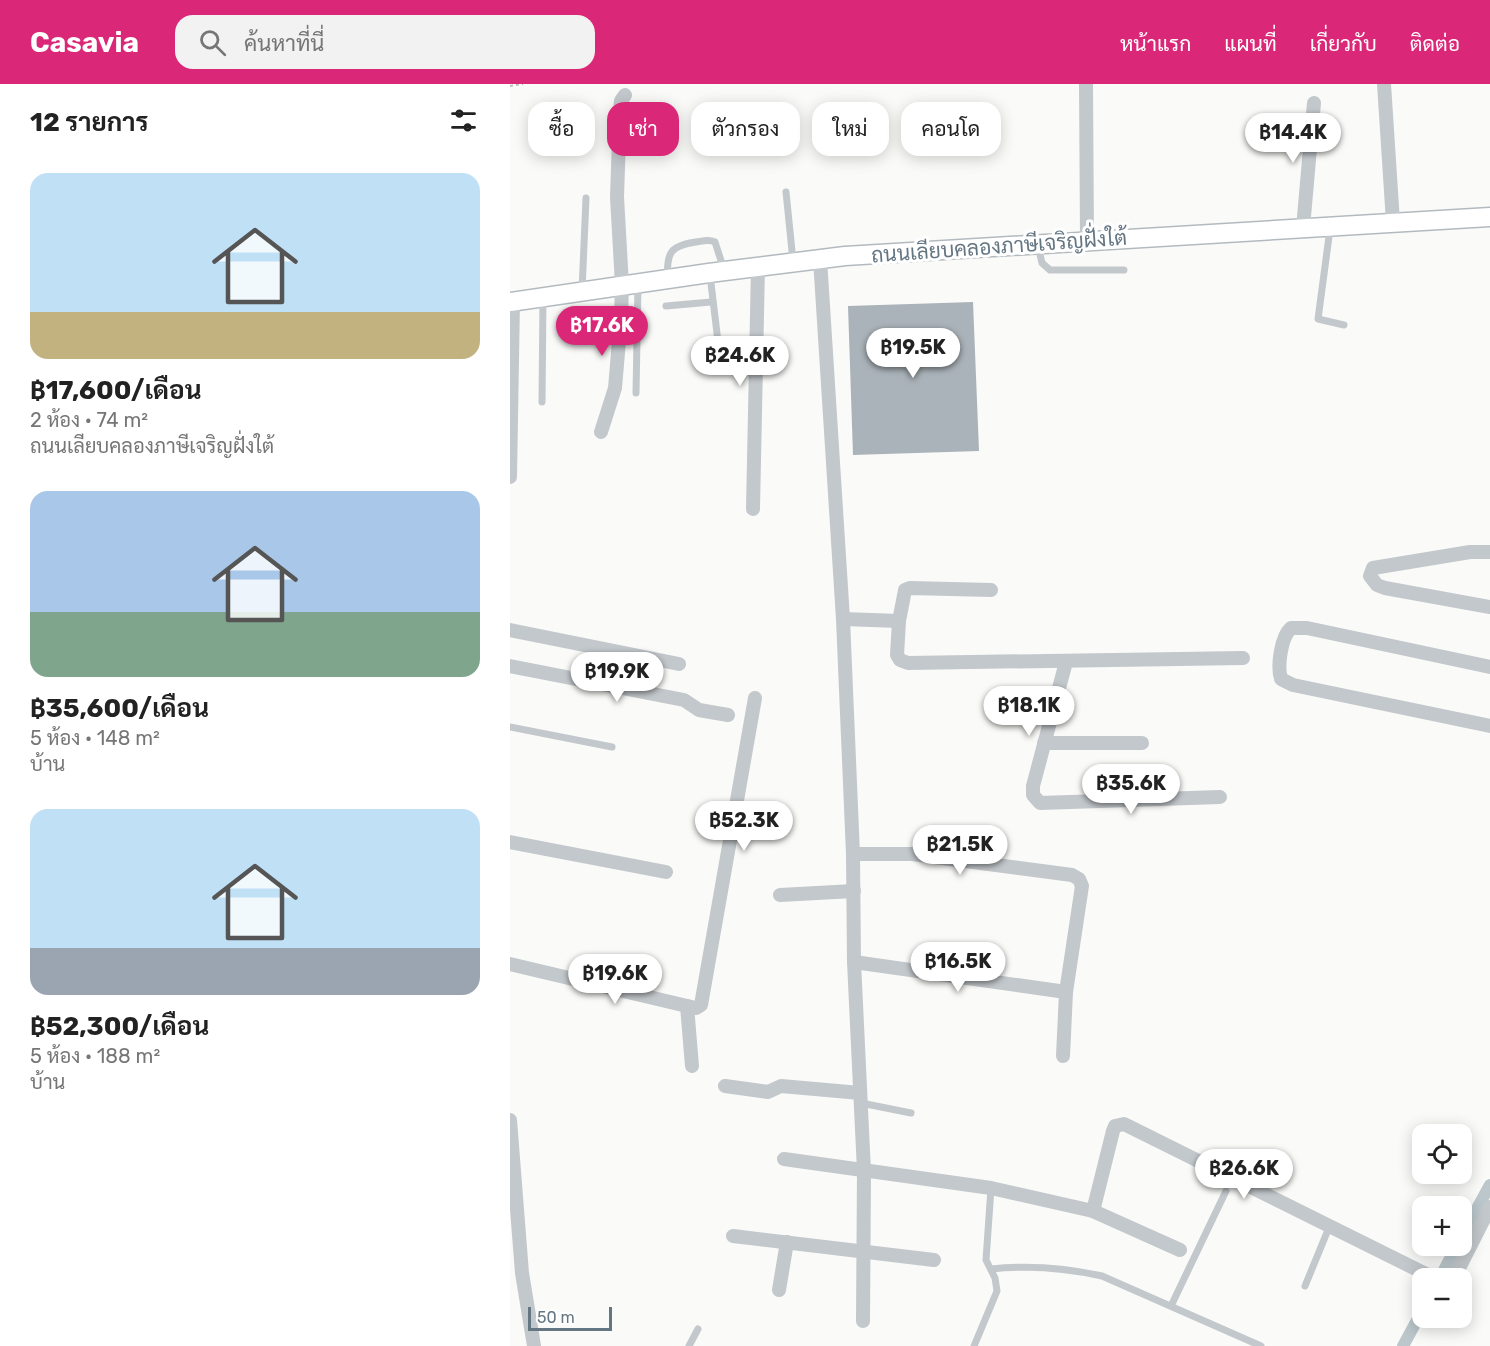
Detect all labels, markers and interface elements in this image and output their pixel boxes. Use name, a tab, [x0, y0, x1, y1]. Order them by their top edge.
search box	[175, 15, 595, 69]
text: Casavia	[30, 26, 139, 59]
icon: search	[196, 26, 229, 59]
text: ค้นหาที่นี่	[244, 30, 324, 57]
text: หน้าแรก	[1120, 31, 1191, 56]
text: แผนที่	[1224, 31, 1277, 56]
text: เกี่ยวกับ	[1310, 31, 1377, 56]
text: ติดต่อ	[1410, 31, 1460, 56]
chip: ซื้อ	[528, 102, 595, 156]
chip: เช่า	[607, 102, 679, 156]
chip: ตัวกรอง	[691, 102, 800, 156]
chip: ใหม่	[812, 102, 889, 156]
chip: คอนโด	[901, 102, 1001, 156]
icon: filters	[447, 104, 480, 137]
text: 12 รายการ	[30, 107, 149, 138]
pin: ฿14.4K	[1244, 113, 1342, 164]
text: ฿14.4K	[1259, 120, 1327, 144]
icon: home	[201, 212, 309, 320]
street label: ถนนเลียบคลองภาษีเจริญฝั่งใต้	[870, 218, 1128, 267]
pin: ฿17.6K	[553, 306, 651, 357]
text: ฿17.6K	[570, 313, 634, 337]
pin: ฿19.5K	[864, 328, 962, 379]
text: ฿19.5K	[880, 335, 946, 359]
pin: ฿24.6K	[691, 336, 789, 387]
text: ฿24.6K	[705, 343, 775, 367]
text: ฿17,600/เดือน	[30, 375, 202, 406]
text: 2 ห้อง · 74 m²	[30, 408, 148, 432]
text: ถนนเลียบคลองภาษีเจริญฝั่งใต้	[30, 434, 274, 458]
icon: home	[201, 530, 309, 638]
pin: ฿19.9K	[568, 652, 666, 703]
text: ฿19.9K	[585, 659, 649, 683]
pin: ฿18.1K	[980, 686, 1078, 737]
text: ฿35,600/เดือน	[30, 693, 209, 724]
text: ฿18.1K	[997, 693, 1061, 717]
text: 5 ห้อง · 148 m²	[30, 726, 160, 750]
text: บ้าน	[30, 752, 65, 776]
pin: ฿35.6K	[1082, 764, 1180, 815]
text: ฿35.6K	[1096, 771, 1166, 795]
pin: ฿52.3K	[695, 801, 793, 852]
text: ฿52.3K	[709, 808, 779, 832]
pin: ฿21.5K	[911, 825, 1009, 876]
text: ฿21.5K	[927, 832, 993, 856]
icon: home	[201, 848, 309, 956]
pin: ฿16.5K	[909, 942, 1007, 993]
text: ฿16.5K	[925, 949, 991, 973]
pin: ฿19.6K	[566, 954, 664, 1005]
text: ฿19.6K	[582, 961, 648, 985]
text: ฿52,300/เดือน	[30, 1011, 209, 1042]
text: 5 ห้อง · 188 m²	[30, 1044, 160, 1068]
text: บ้าน	[30, 1070, 65, 1094]
map controls	[1412, 1124, 1472, 1328]
button: locate	[1412, 1124, 1472, 1184]
pin: ฿26.6K	[1195, 1149, 1293, 1200]
text: ฿26.6K	[1209, 1156, 1279, 1180]
button: +	[1412, 1196, 1472, 1256]
button: −	[1412, 1268, 1472, 1328]
scale bar	[528, 1304, 612, 1332]
text: 50 m	[537, 1308, 575, 1327]

